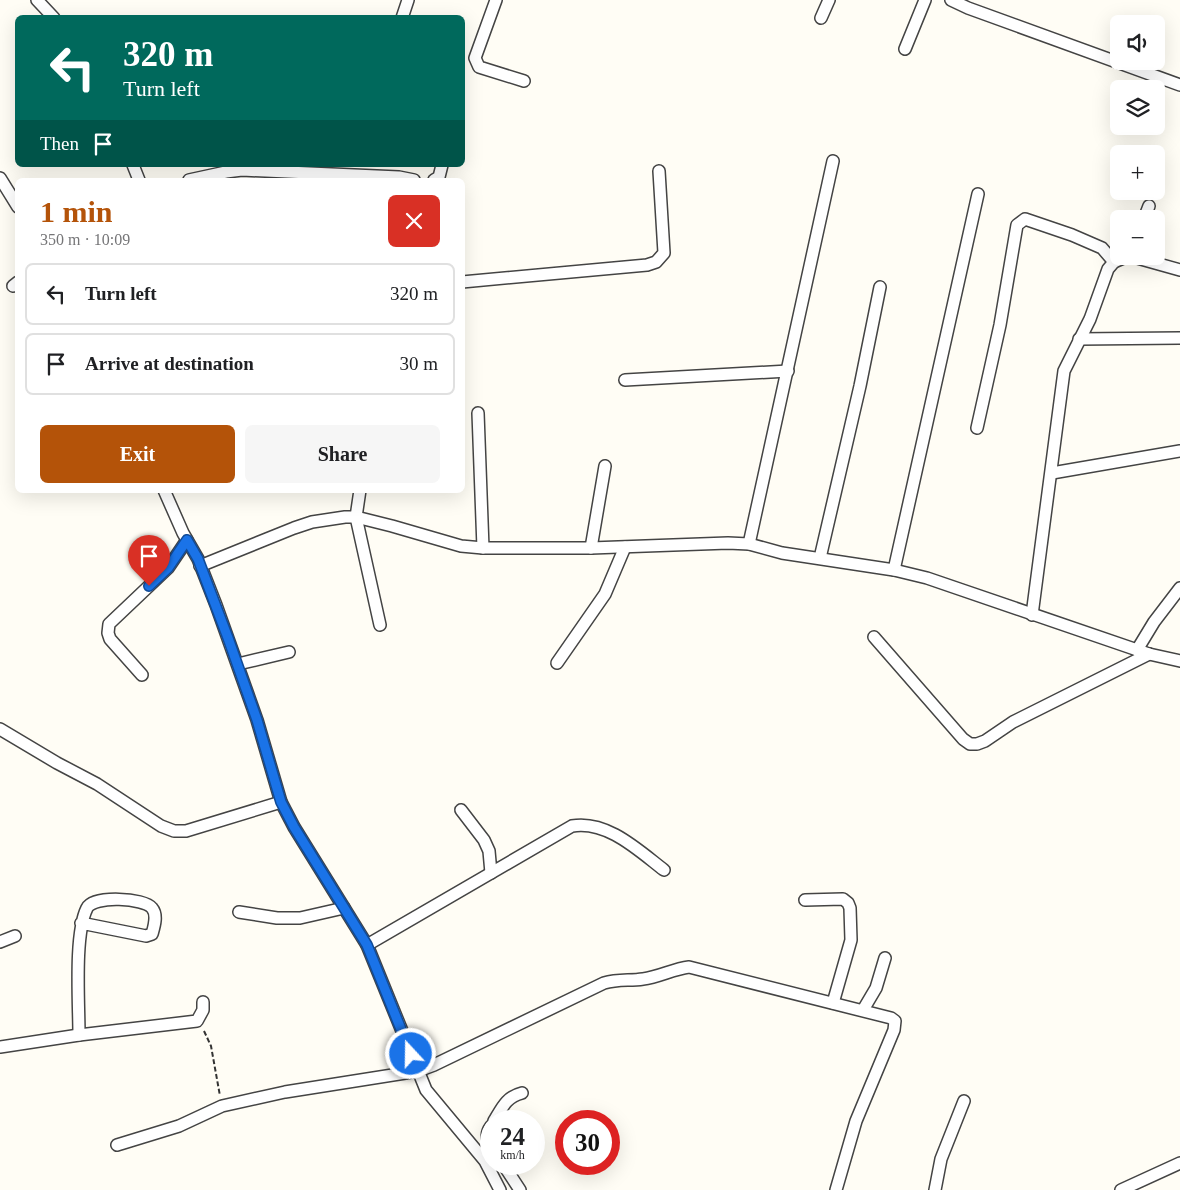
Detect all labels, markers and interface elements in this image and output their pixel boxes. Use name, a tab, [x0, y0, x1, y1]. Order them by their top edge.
map controls	[1110, 15, 1165, 265]
button: sound	[1110, 15, 1165, 70]
icon: left	[40, 35, 105, 100]
text: 320 m	[123, 35, 213, 74]
text: Turn left	[123, 76, 200, 101]
button: layers	[1110, 80, 1165, 135]
icon: arrive	[89, 130, 117, 158]
text: Then	[40, 133, 79, 154]
button: +	[1110, 145, 1165, 200]
text: 1 min	[40, 195, 113, 228]
button: close	[388, 195, 440, 247]
button: −	[1110, 210, 1165, 265]
text: 350 m · 10:09	[40, 231, 130, 248]
icon: left	[42, 280, 70, 308]
text: Turn left	[85, 283, 157, 304]
text: 320 m	[390, 283, 438, 304]
icon: arrive	[42, 350, 70, 378]
text: Arrive at destination	[85, 353, 254, 374]
text: 30 m	[399, 353, 438, 374]
button: Exit	[40, 425, 235, 483]
button: Share	[245, 425, 440, 483]
pin	[128, 535, 170, 586]
icon: arrive	[135, 542, 163, 570]
position arrow	[384, 1027, 436, 1079]
speed limit sign: 30	[555, 1110, 620, 1175]
text: 24	[500, 1123, 525, 1150]
text: km/h	[500, 1148, 525, 1162]

